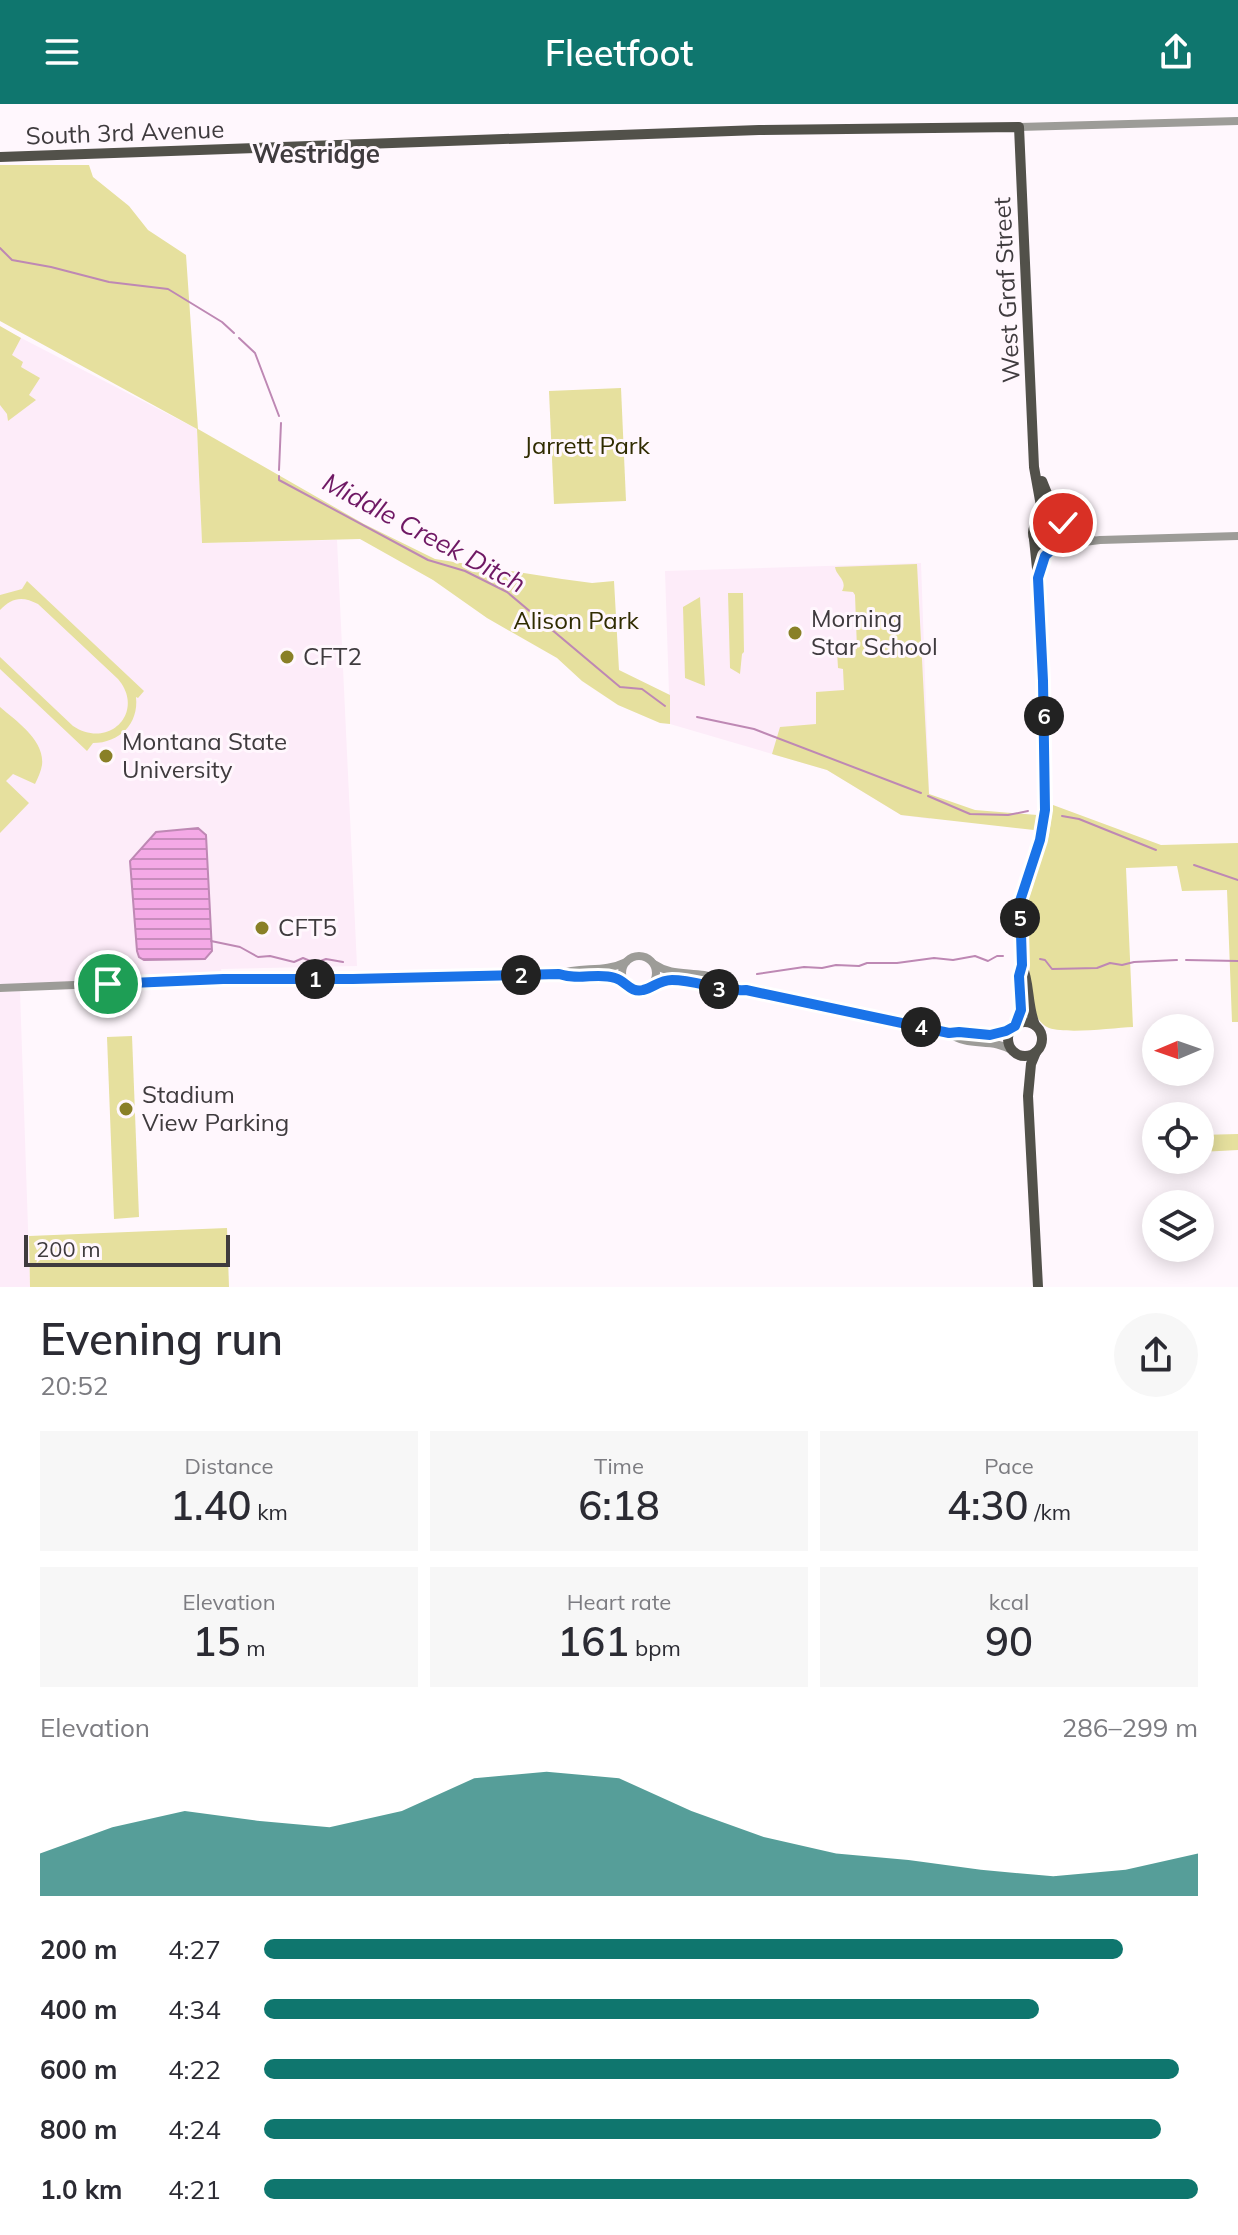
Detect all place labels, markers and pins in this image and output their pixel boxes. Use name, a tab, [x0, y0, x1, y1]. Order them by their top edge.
pin	[1029, 489, 1097, 557]
place label: Morning Star School	[811, 603, 938, 661]
marker: Morning Star School	[786, 624, 804, 642]
place label: CFT2	[303, 641, 362, 671]
marker: CFT2	[278, 648, 296, 666]
pin: 6	[1024, 696, 1064, 736]
place label: Montana State University	[122, 726, 287, 784]
marker: Montana State University	[97, 747, 115, 765]
pin: 5	[1000, 898, 1040, 938]
place label: CFT5	[278, 912, 337, 942]
marker: CFT5	[253, 919, 271, 937]
pin	[74, 950, 142, 1018]
pin: 2	[501, 955, 541, 995]
pin: 1	[295, 959, 335, 999]
pin: 3	[699, 969, 739, 1009]
pin: 4	[901, 1007, 941, 1047]
place label: Stadium View Parking	[142, 1079, 289, 1137]
marker: Stadium View Parking	[117, 1100, 135, 1118]

